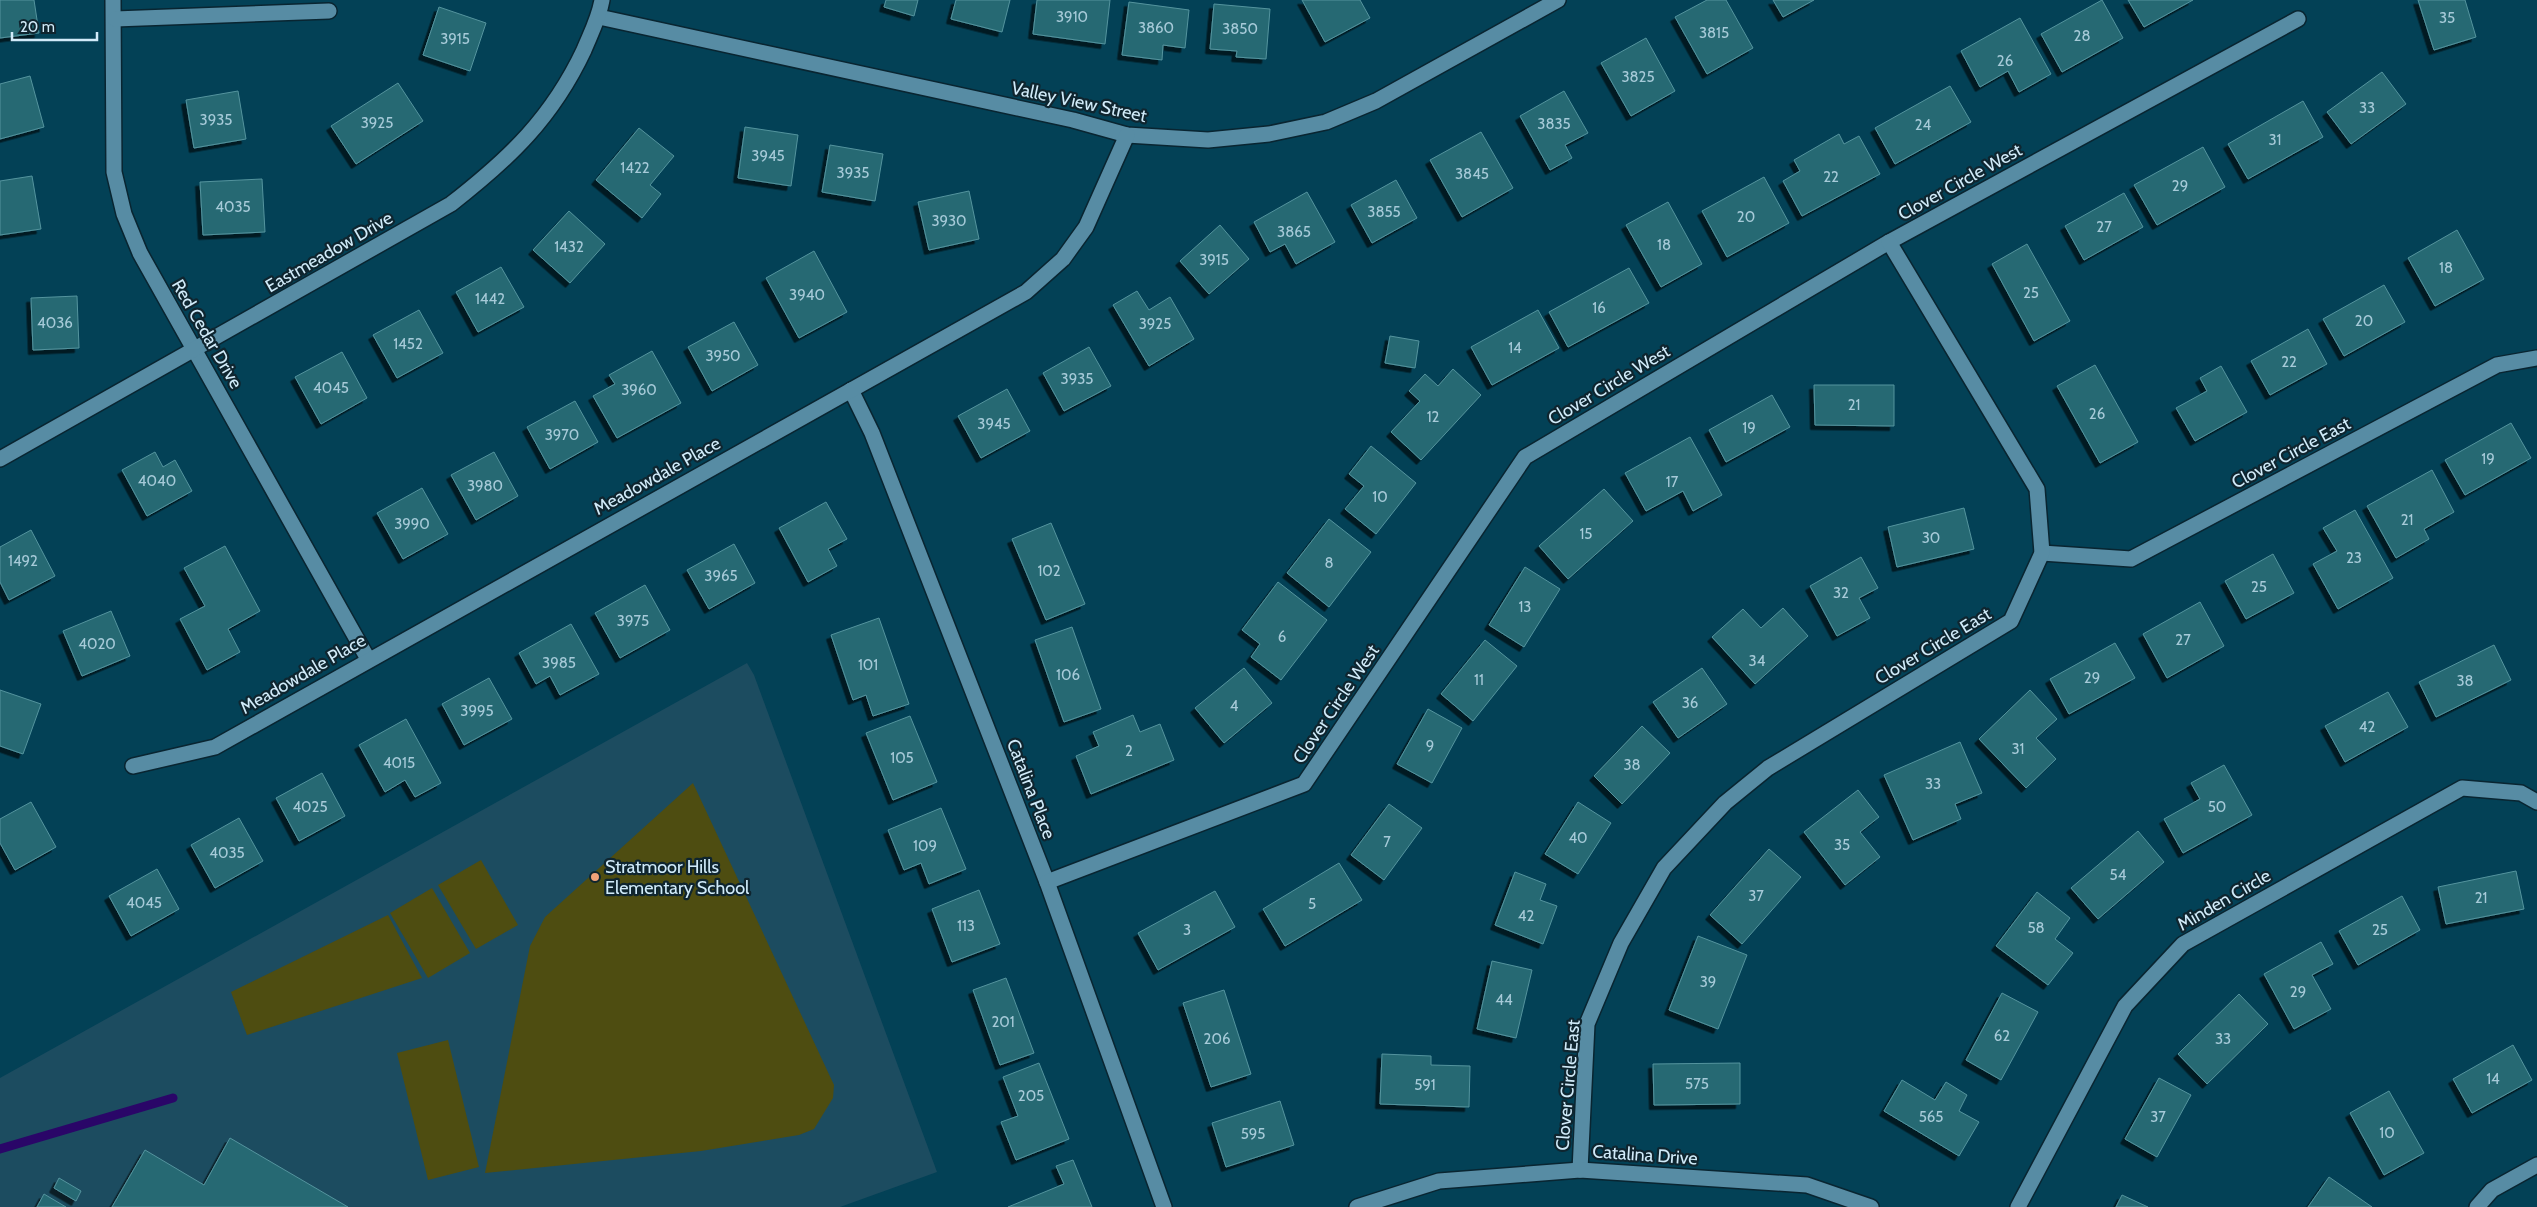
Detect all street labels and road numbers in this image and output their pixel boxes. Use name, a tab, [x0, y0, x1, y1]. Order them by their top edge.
street label: Valley View Street	[1009, 77, 1149, 127]
street label: Clover Circle West	[1894, 139, 2026, 225]
street label: Eastmeadow Drive	[262, 207, 396, 297]
street label: Red Cedar Drive	[167, 275, 247, 393]
street label: Clover Circle West	[1544, 340, 1674, 430]
street label: Clover Circle East	[2228, 412, 2354, 494]
street label: Meadowdale Place	[590, 432, 724, 520]
street label: Clover Circle East	[1871, 603, 1995, 689]
street label: Meadowdale Place	[236, 629, 370, 719]
street label: Clover Circle West	[1288, 641, 1384, 767]
street label: Catalina Place	[1002, 736, 1060, 842]
street label: Minden Circle	[2173, 864, 2275, 936]
street label: Clover Circle East	[1551, 1019, 1585, 1151]
street label: Catalina Drive	[1592, 1140, 1698, 1170]

